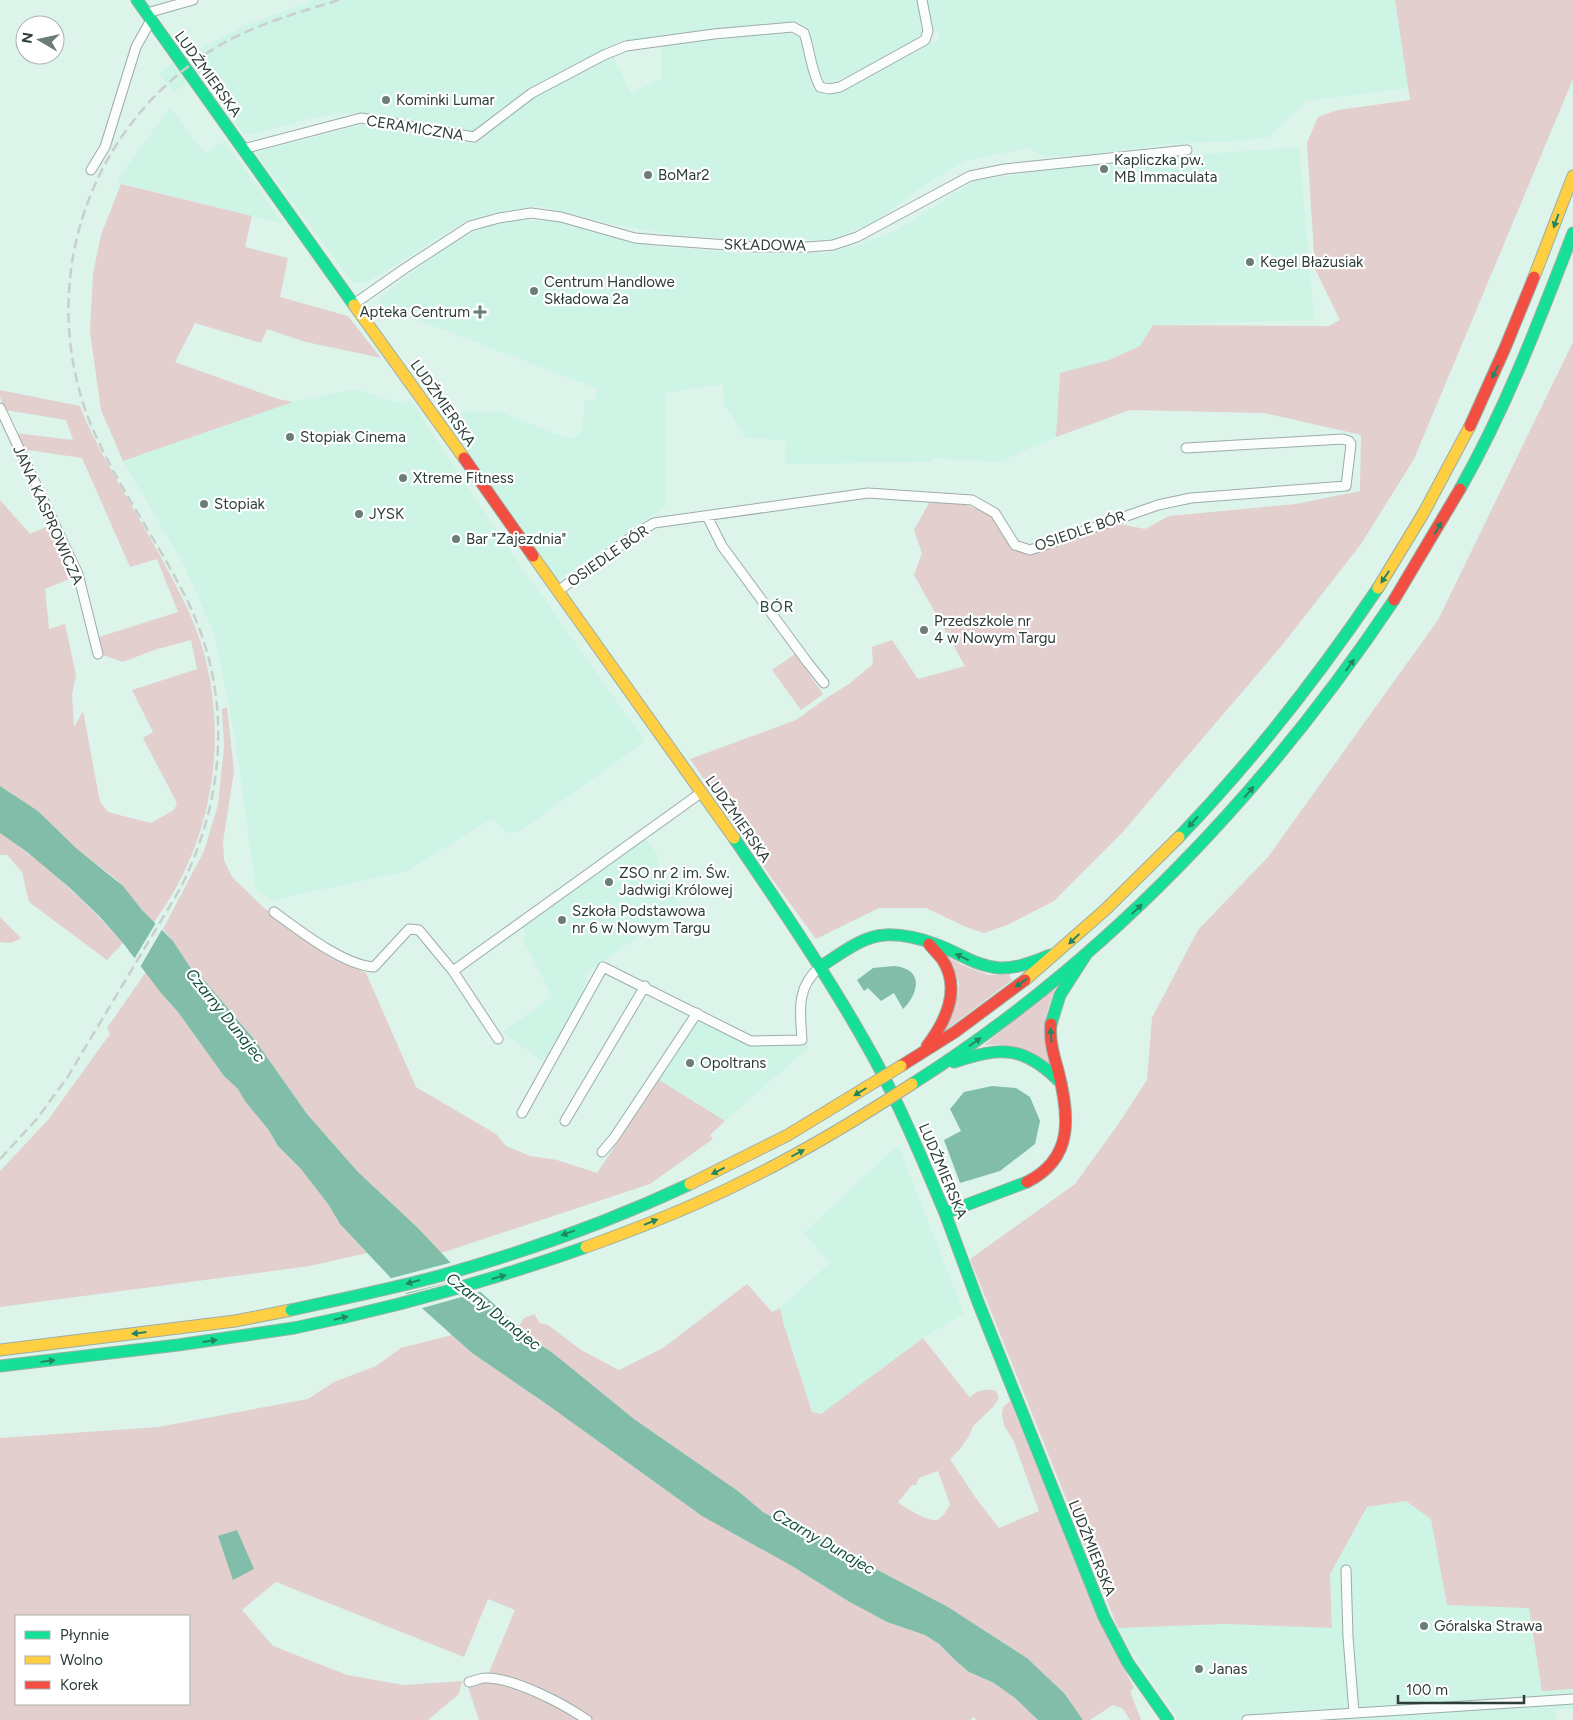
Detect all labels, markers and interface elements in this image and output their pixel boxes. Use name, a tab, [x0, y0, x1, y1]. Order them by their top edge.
north arrow	[15, 15, 65, 65]
street label: LUDŹMIERSKA	[171, 27, 245, 121]
text: N	[18, 31, 37, 45]
place label: Kominki Lumar	[396, 91, 494, 109]
marker: Kominki Lumar	[380, 94, 392, 106]
street label: CERAMICZNA	[365, 111, 465, 145]
place label: Kapliczka pw. MB Immaculata	[1114, 151, 1218, 186]
marker: Kapliczka pw. MB Immaculata	[1098, 163, 1110, 175]
place label: BoMar2	[658, 166, 710, 184]
marker: BoMar2	[642, 169, 654, 181]
one-way arrow	[1552, 214, 1560, 229]
street label: SKŁADOWA	[724, 235, 806, 255]
place label: Kegel Błażusiak	[1260, 253, 1364, 271]
marker: Kegel Błażusiak	[1244, 256, 1256, 268]
place label: Centrum Handlowe Składowa 2a	[544, 273, 675, 308]
marker: Centrum Handlowe Składowa 2a	[528, 285, 540, 297]
place label: Apteka Centrum	[359, 303, 470, 321]
marker: Apteka Centrum	[474, 306, 486, 318]
street label: LUDŹMIERSKA	[406, 356, 480, 450]
one-way arrow	[1490, 365, 1498, 379]
place label: Stopiak Cinema	[300, 428, 406, 446]
marker: Stopiak Cinema	[284, 431, 296, 443]
street label: JANA KASPROWICZA	[9, 443, 87, 587]
place label: Xtreme Fitness	[413, 469, 514, 487]
marker: Xtreme Fitness	[397, 472, 409, 484]
place label: Stopiak	[214, 495, 266, 513]
marker: Stopiak	[198, 498, 210, 510]
place label: JYSK	[369, 505, 405, 523]
street label: OSIEDLE BÓR	[1032, 507, 1128, 555]
marker: JYSK	[353, 508, 365, 520]
street label: OSIEDLE BÓR	[564, 521, 652, 591]
one-way arrow	[1434, 521, 1442, 536]
place label: Bar "Zajezdnia"	[466, 530, 566, 548]
marker: Bar "Zajezdnia"	[450, 533, 462, 545]
one-way arrow	[1380, 570, 1390, 583]
district label: BÓR	[759, 597, 795, 616]
place label: Przedszkole nr 4 w Nowym Targu	[934, 612, 1056, 647]
marker: Przedszkole nr 4 w Nowym Targu	[918, 624, 930, 636]
one-way arrow	[1345, 658, 1355, 672]
street label: LUDŹMIERSKA	[701, 772, 775, 866]
one-way arrow	[1244, 786, 1255, 799]
one-way arrow	[1187, 816, 1199, 828]
place label: ZSO nr 2 im. Św. Jadwigi Królowej	[619, 864, 733, 899]
marker: ZSO nr 2 im. Św. Jadwigi Królowej	[603, 876, 615, 888]
place label: Szkoła Podstawowa nr 6 w Nowym Targu	[572, 902, 710, 937]
one-way arrow	[1130, 903, 1142, 915]
marker: Szkoła Podstawowa nr 6 w Nowym Targu	[556, 914, 568, 926]
one-way arrow	[1068, 933, 1080, 945]
one-way arrow	[955, 952, 969, 960]
water label: Czarny Dunajec	[182, 965, 269, 1066]
one-way arrow	[1014, 978, 1028, 988]
one-way arrow	[1047, 1027, 1055, 1043]
one-way arrow	[968, 1037, 981, 1047]
place label: Opoltrans	[700, 1054, 766, 1072]
marker: Opoltrans	[684, 1057, 696, 1069]
one-way arrow	[853, 1087, 866, 1096]
street label: LUDŹMIERSKA	[915, 1121, 971, 1221]
one-way arrow	[791, 1149, 806, 1157]
one-way arrow	[711, 1167, 725, 1175]
one-way arrow	[644, 1218, 659, 1226]
one-way arrow	[560, 1230, 575, 1238]
water label: Czarny Dunajec	[442, 1268, 545, 1355]
one-way arrow	[491, 1273, 506, 1281]
one-way arrow	[406, 1278, 421, 1286]
one-way arrow	[334, 1314, 349, 1322]
one-way arrow	[130, 1329, 146, 1337]
one-way arrow	[202, 1337, 218, 1345]
one-way arrow	[41, 1357, 57, 1365]
street label: LUDŹMIERSKA	[1065, 1497, 1119, 1599]
water label: Czarny Dunajec	[769, 1504, 879, 1579]
legend	[15, 1615, 190, 1705]
place label: Góralska Strawa	[1434, 1617, 1542, 1635]
marker: Góralska Strawa	[1418, 1620, 1430, 1632]
text: Płynnie	[60, 1626, 109, 1644]
text: Wolno	[60, 1651, 103, 1669]
place label: Janas	[1209, 1660, 1247, 1678]
marker: Janas	[1193, 1663, 1205, 1675]
scale bar	[1398, 1672, 1524, 1704]
text: Korek	[60, 1676, 99, 1694]
text: 100 m	[1406, 1681, 1448, 1699]

